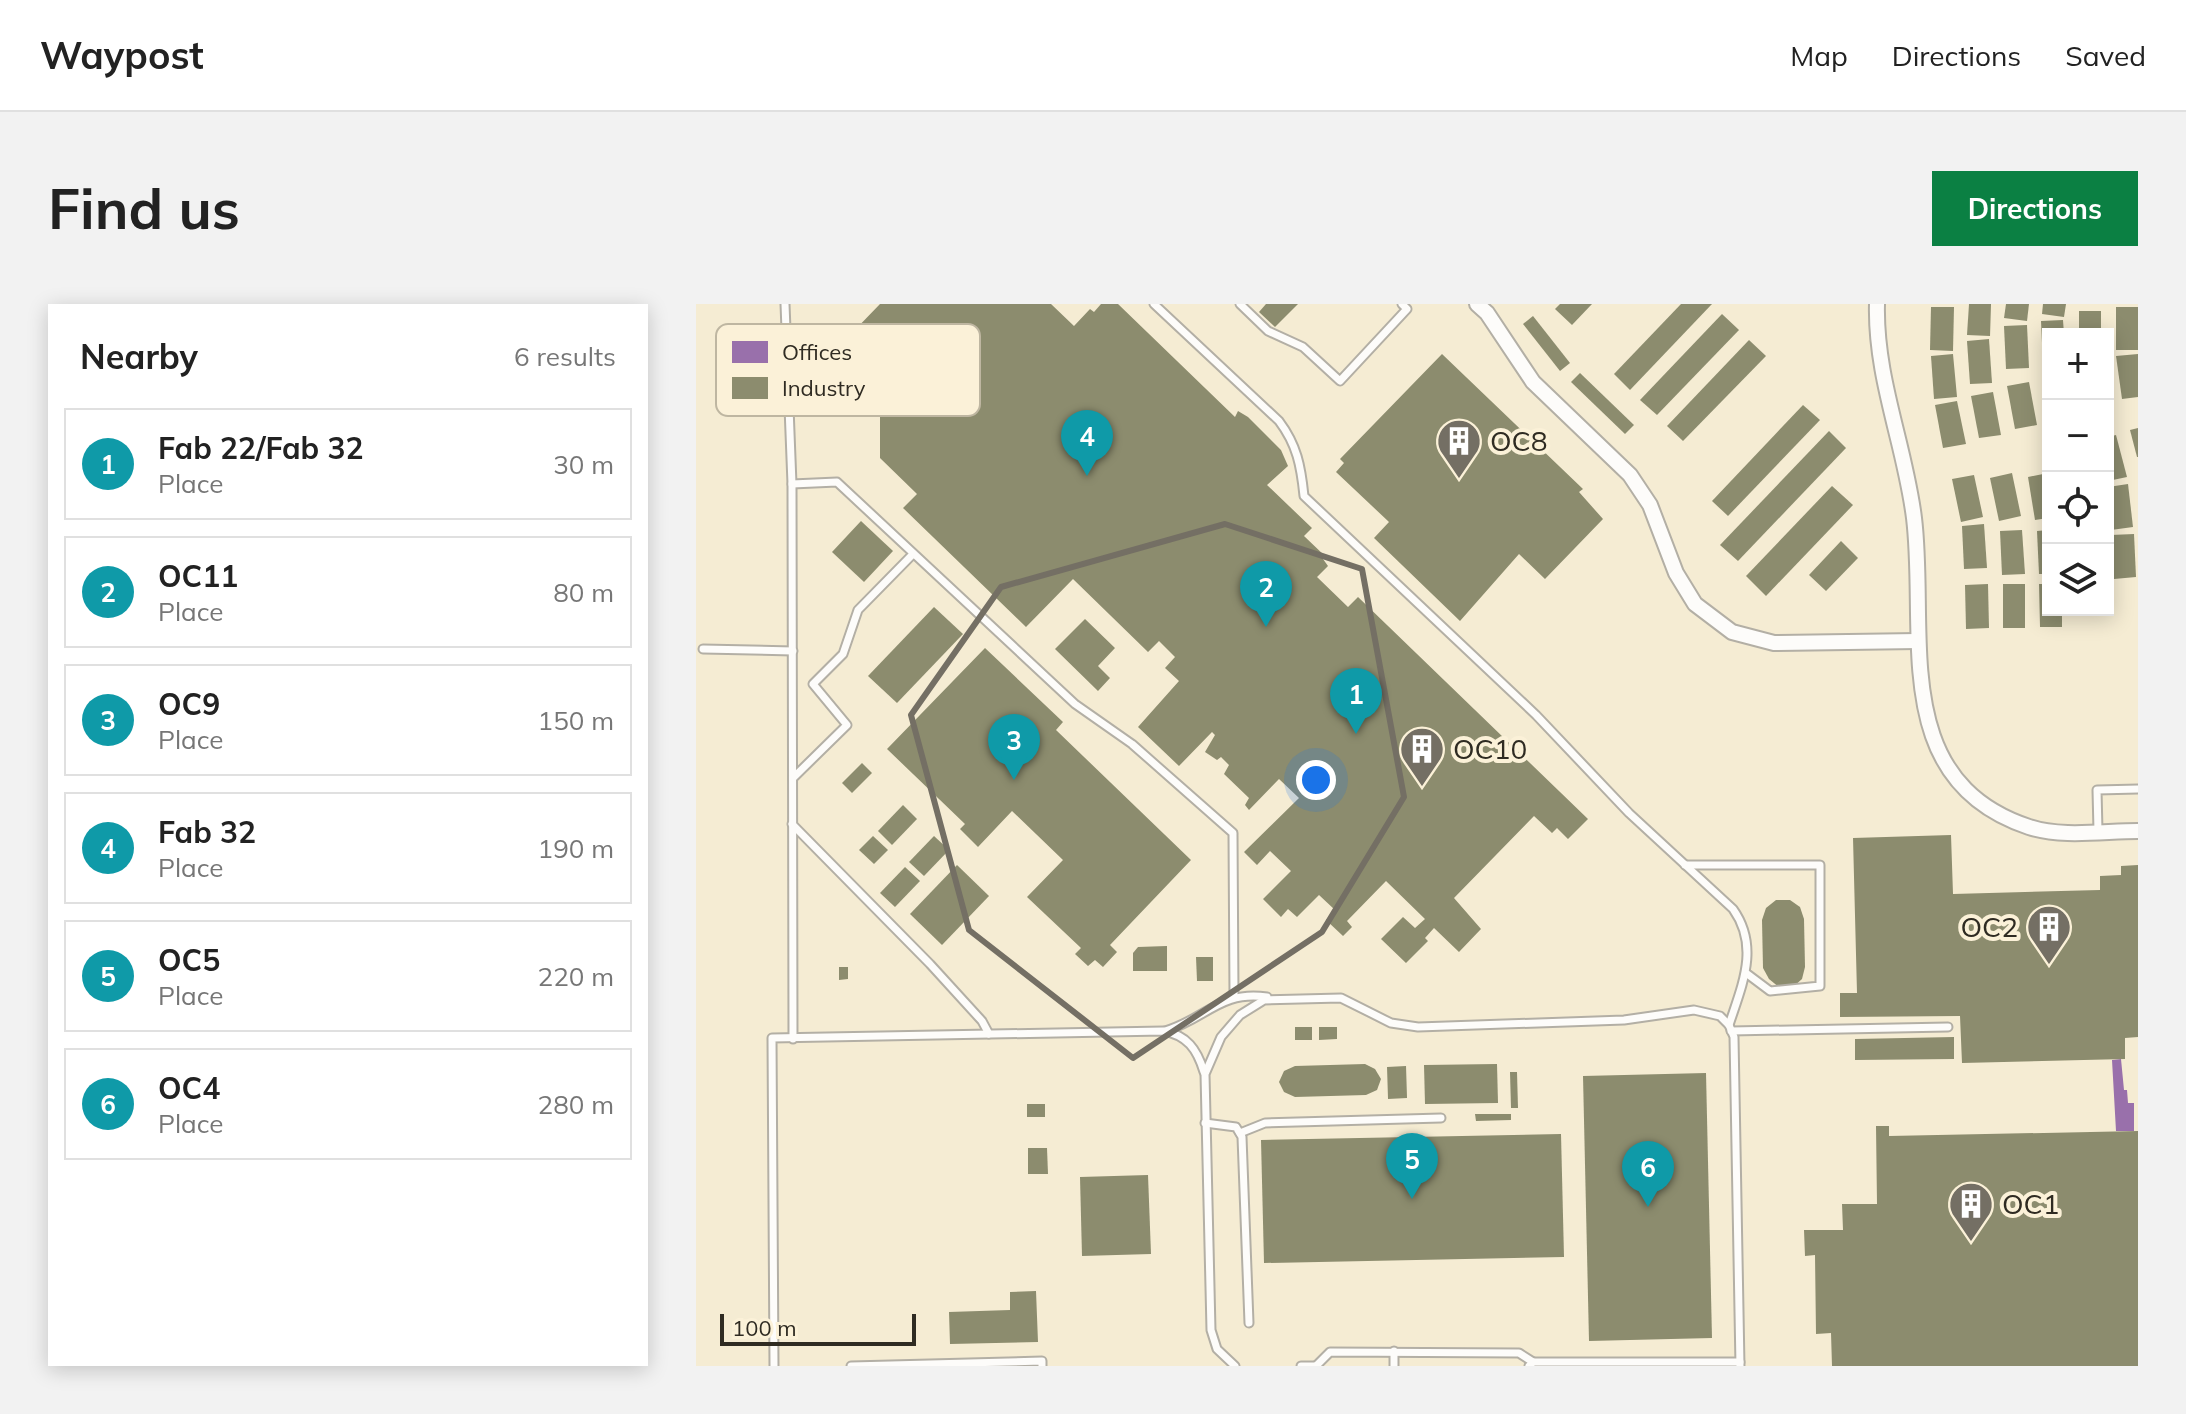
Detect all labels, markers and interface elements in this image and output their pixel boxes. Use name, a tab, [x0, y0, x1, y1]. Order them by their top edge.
text: Waypost	[40, 31, 204, 79]
text: Map	[1790, 38, 1848, 73]
text: Directions	[1892, 38, 2021, 73]
text: Saved	[2065, 38, 2146, 73]
button: Directions	[1932, 171, 2138, 246]
text: Find us	[48, 173, 240, 243]
legend	[716, 324, 980, 416]
map controls	[2042, 328, 2114, 616]
button: +	[2042, 328, 2114, 400]
text: Nearby	[80, 335, 198, 378]
text: Offices	[782, 338, 852, 366]
text: 6 results	[514, 340, 616, 373]
text: Industry	[782, 374, 866, 402]
button: −	[2042, 400, 2114, 472]
pin: 4	[1061, 410, 1113, 476]
building icon: OC8	[1435, 417, 1483, 480]
place label: OC8	[1490, 423, 1548, 458]
text: Fab 22/Fab 32	[158, 429, 363, 467]
text: 1	[100, 448, 116, 481]
text: 30 m	[553, 448, 614, 481]
text: Place	[158, 467, 223, 500]
button: locate	[2042, 472, 2114, 544]
button: layers	[2042, 544, 2114, 616]
text: OC11	[158, 557, 238, 595]
pin: 2	[1240, 561, 1292, 627]
text: 2	[100, 576, 116, 609]
text: 80 m	[553, 576, 614, 609]
text: Place	[158, 595, 223, 628]
pin: 1	[1330, 668, 1382, 734]
text: OC9	[158, 685, 220, 723]
text: 3	[100, 704, 116, 737]
text: 150 m	[538, 704, 614, 737]
pin: 3	[988, 714, 1040, 780]
text: Place	[158, 723, 223, 756]
building icon: OC10	[1398, 725, 1446, 788]
place label: OC10	[1453, 731, 1527, 766]
your location	[1296, 760, 1336, 800]
text: Fab 32	[158, 813, 256, 851]
text: 4	[100, 832, 116, 865]
text: 190 m	[538, 832, 614, 865]
text: Place	[158, 851, 223, 884]
building icon: OC2	[2025, 903, 2073, 966]
place label: OC2	[1960, 909, 2018, 944]
text: OC5	[158, 941, 220, 979]
text: 5	[100, 960, 116, 993]
text: 220 m	[538, 960, 614, 993]
text: Place	[158, 979, 223, 1012]
text: OC4	[158, 1069, 220, 1107]
text: 6	[100, 1088, 116, 1121]
text: 280 m	[538, 1088, 614, 1121]
text: Place	[158, 1107, 223, 1140]
pin: 5	[1386, 1133, 1438, 1199]
pin: 6	[1622, 1141, 1674, 1207]
building icon: OC1	[1947, 1180, 1995, 1243]
place label: OC1	[2002, 1186, 2060, 1221]
scale bar	[720, 1310, 916, 1346]
text: 100 m	[732, 1314, 797, 1342]

